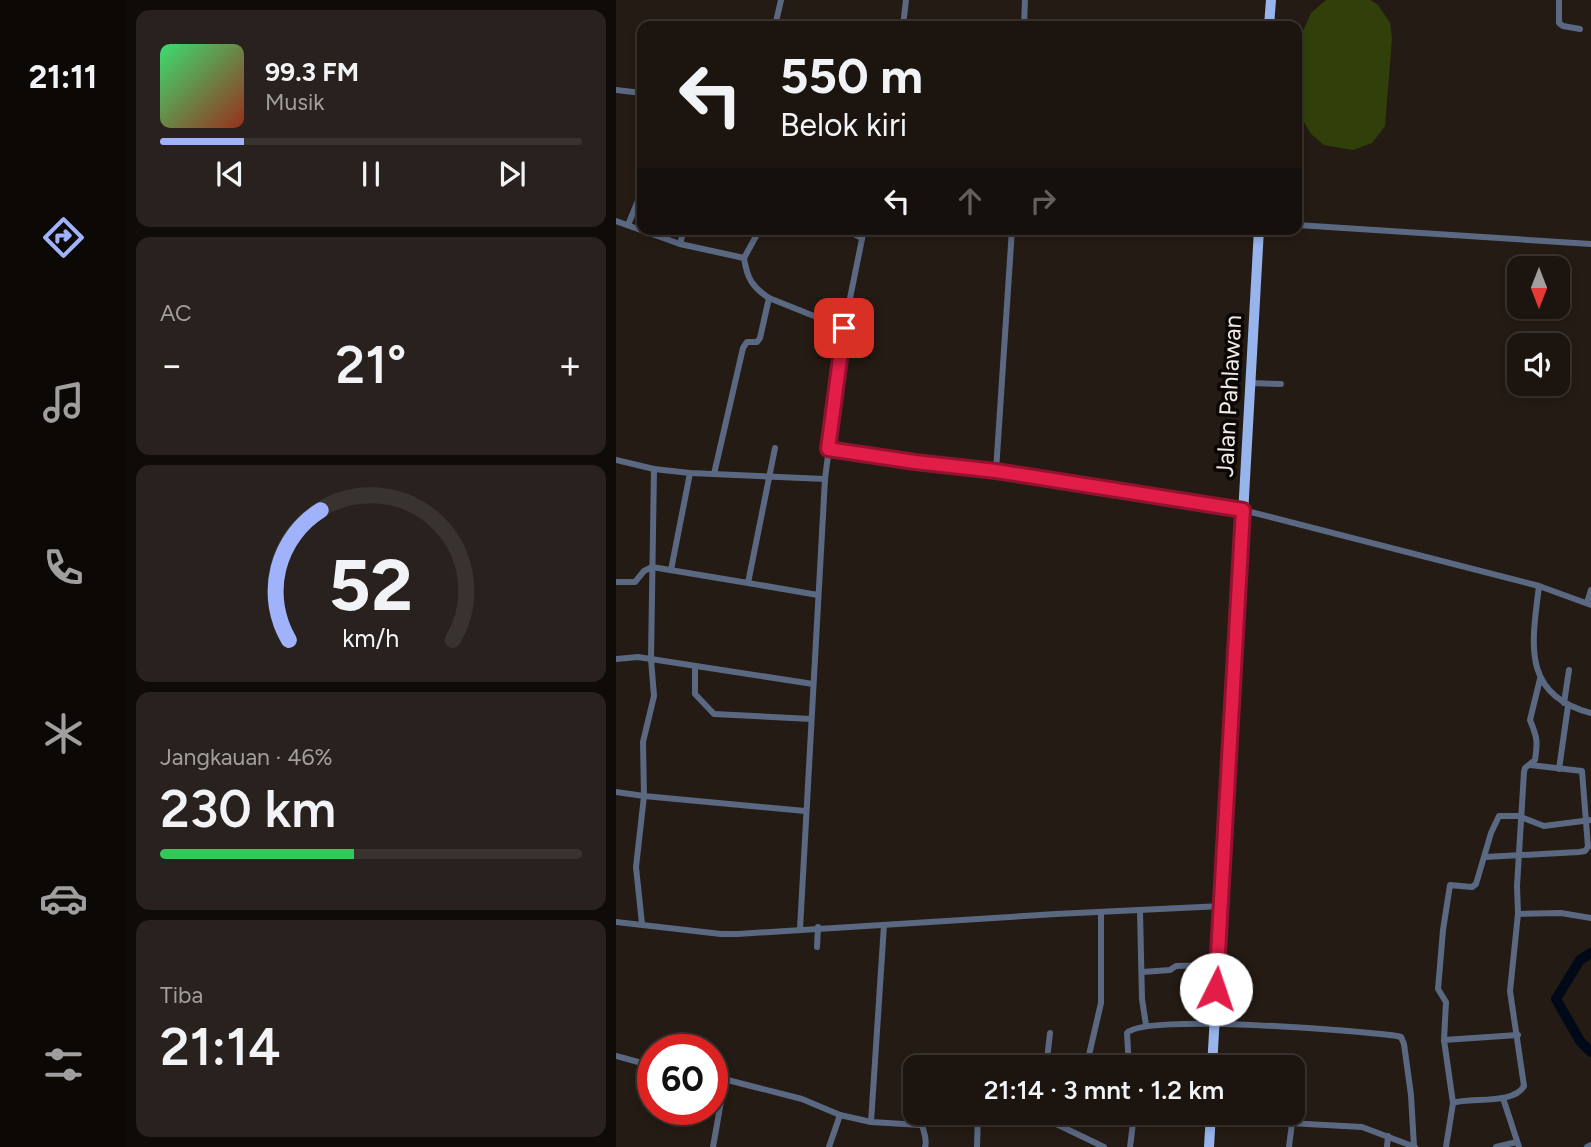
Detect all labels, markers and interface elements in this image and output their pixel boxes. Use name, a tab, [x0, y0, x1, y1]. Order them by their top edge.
text: 550 m	[780, 46, 923, 105]
icon: left	[665, 49, 756, 140]
text: 99.3 FM	[265, 56, 359, 88]
text: 21:11	[29, 58, 97, 96]
text: Musik	[265, 88, 325, 116]
text: Belok kiri	[780, 106, 907, 144]
icon: previous	[211, 155, 249, 193]
icon: pause	[352, 155, 390, 193]
icon: next	[493, 155, 531, 193]
icon: left	[878, 182, 916, 220]
icon: ahead	[951, 182, 989, 220]
icon: right	[1024, 182, 1062, 220]
icon: directions	[39, 213, 88, 262]
north arrow	[1507, 256, 1570, 318]
map controls	[1507, 256, 1570, 396]
pin	[814, 298, 874, 358]
text: AC	[160, 299, 192, 327]
icon: arrive	[825, 309, 863, 347]
street label: Jalan Pahlawan	[1210, 314, 1247, 478]
button: sound	[1507, 333, 1570, 396]
text: 21°	[336, 334, 406, 396]
text: −	[160, 342, 184, 388]
text: +	[558, 342, 582, 388]
icon: music	[39, 378, 88, 427]
text: 52	[329, 541, 413, 628]
icon: phone	[39, 543, 88, 592]
text: km/h	[342, 622, 400, 652]
icon: climate	[39, 709, 88, 758]
text: Jangkauan · 46%	[160, 743, 333, 771]
text: 230 km	[160, 778, 336, 840]
icon: car	[39, 874, 88, 923]
position arrow	[1179, 952, 1253, 1026]
text: Tiba	[160, 981, 203, 1009]
text: 21:14	[160, 1016, 281, 1078]
speed limit sign: 60	[637, 1034, 728, 1125]
icon: filters	[39, 1040, 88, 1089]
text: 21:14 · 3 mnt · 1.2 km	[984, 1074, 1224, 1106]

